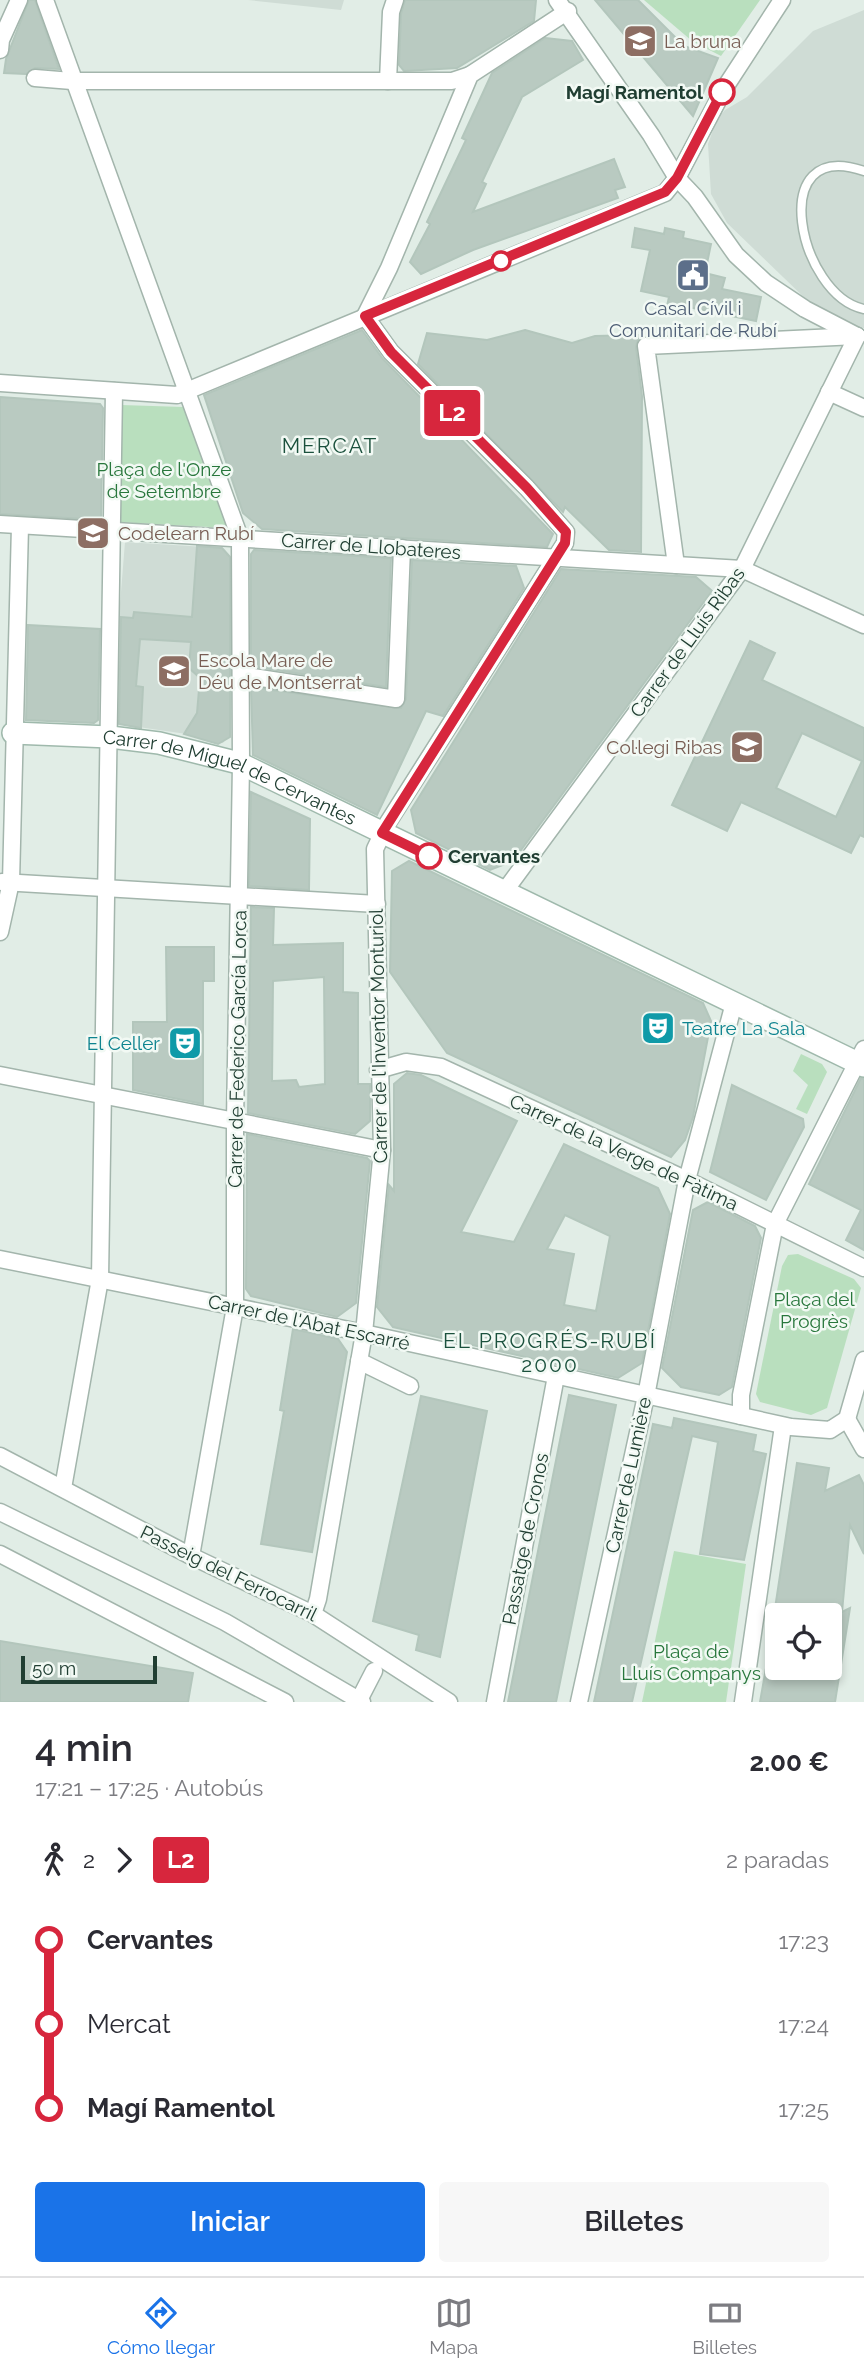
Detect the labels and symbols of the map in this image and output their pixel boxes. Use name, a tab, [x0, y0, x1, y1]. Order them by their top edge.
school or university icon: La bruna	[621, 22, 659, 60]
place label: La bruna	[664, 30, 741, 52]
marker: Magí Ramentol	[709, 79, 735, 105]
place label: Magí Ramentol	[566, 81, 704, 103]
unlabelled marker	[491, 251, 511, 271]
public building icon: Casal Cívil i Comunitari de Rubí	[674, 256, 712, 294]
place label: Casal Cívil i Comunitari de Rubí	[609, 297, 778, 341]
line badge: L2	[420, 390, 484, 436]
district label: MERCAT	[282, 433, 378, 458]
park label: Plaça de l'Onze de Setembre	[97, 458, 232, 502]
school or university icon: Codelearn Rubí	[74, 514, 112, 552]
place label: Codelearn Rubí	[118, 522, 255, 544]
street label: Carrer de Llobateres	[280, 529, 462, 563]
street label: Carrer de Lluís Ribas	[625, 563, 749, 721]
place label: Escola Mare de Déu de Montserrat	[198, 649, 363, 693]
school or university icon: Escola Mare de Déu de Montserrat	[155, 652, 193, 690]
street label: Carrer de Miguel de Cervantes	[103, 726, 360, 829]
school or university icon: Col·legi Ribas	[728, 728, 766, 766]
place label: Col·legi Ribas	[606, 736, 722, 758]
marker: Cervantes	[416, 843, 442, 869]
place label: Cervantes	[448, 845, 540, 867]
street label: Carrer de l'Inventor Monturiol	[365, 908, 391, 1164]
street label: Carrer de Federico García Lorca	[224, 910, 250, 1188]
theatre icon: Teatre La Sala	[639, 1009, 677, 1047]
place label: Teatre La Sala	[682, 1017, 805, 1039]
theatre icon: El Celler	[166, 1024, 204, 1062]
place label: El Celler	[87, 1032, 160, 1054]
street label: Carrer de la Verge de Fàtima	[506, 1089, 742, 1215]
park label: Plaça del Progrès	[773, 1288, 855, 1332]
street label: Carrer de l'Abat Escarré	[206, 1290, 412, 1354]
district label: EL PROGRÉS-RUBÍ 2000	[443, 1328, 657, 1377]
street label: Carrer de Lumière	[601, 1395, 655, 1555]
street label: Passatge de Cronos	[498, 1451, 552, 1627]
street label: Passeig del Ferrocarril	[137, 1521, 322, 1626]
park label: Plaça de Lluís Companys	[621, 1640, 761, 1684]
scale bar	[21, 1653, 158, 1685]

